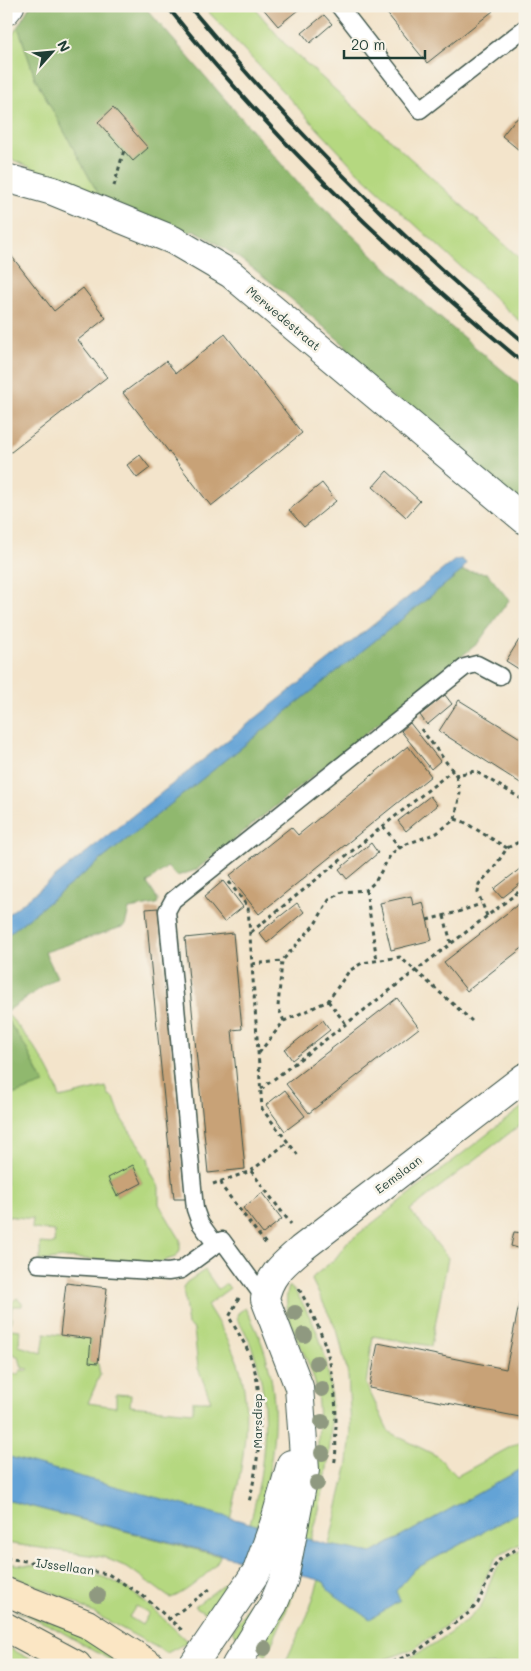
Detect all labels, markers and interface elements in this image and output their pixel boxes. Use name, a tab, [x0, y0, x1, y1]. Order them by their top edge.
north arrow	[28, 28, 78, 78]
scale bar	[344, 28, 425, 60]
text: 20 m	[351, 34, 385, 54]
text: N	[53, 37, 75, 55]
street label: Merwedestraat	[244, 282, 324, 354]
street label: Eemslaan	[371, 1151, 425, 1197]
street label: Marsdiep	[249, 1393, 265, 1449]
street label: IJssellaan	[35, 1554, 95, 1578]

